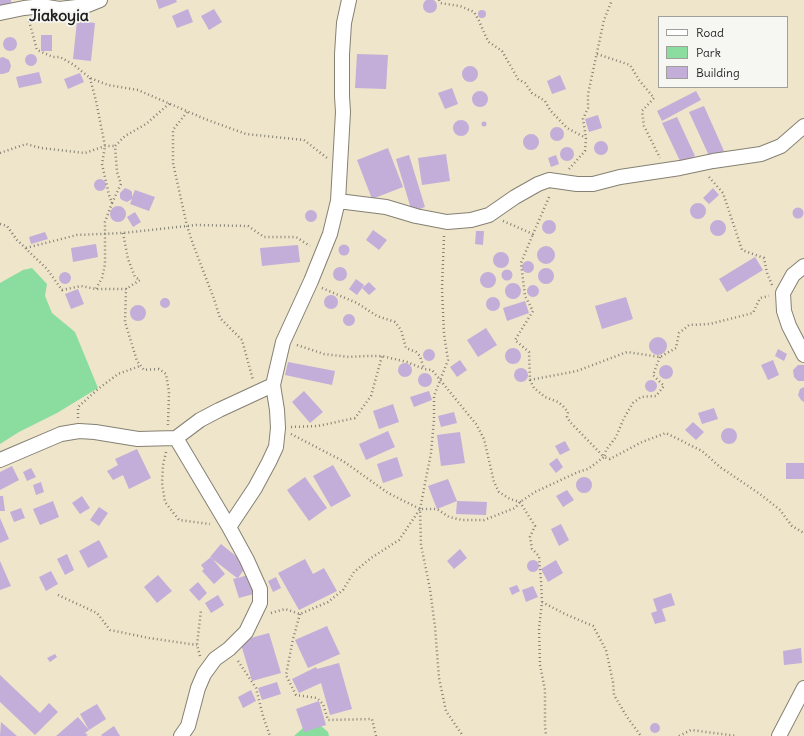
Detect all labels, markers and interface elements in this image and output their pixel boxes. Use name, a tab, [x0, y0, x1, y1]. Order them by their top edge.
district label: Jiakoyia	[29, 6, 89, 26]
legend	[658, 16, 788, 88]
text: Road	[696, 25, 724, 40]
text: Park	[696, 45, 721, 60]
text: Building	[696, 65, 740, 80]

